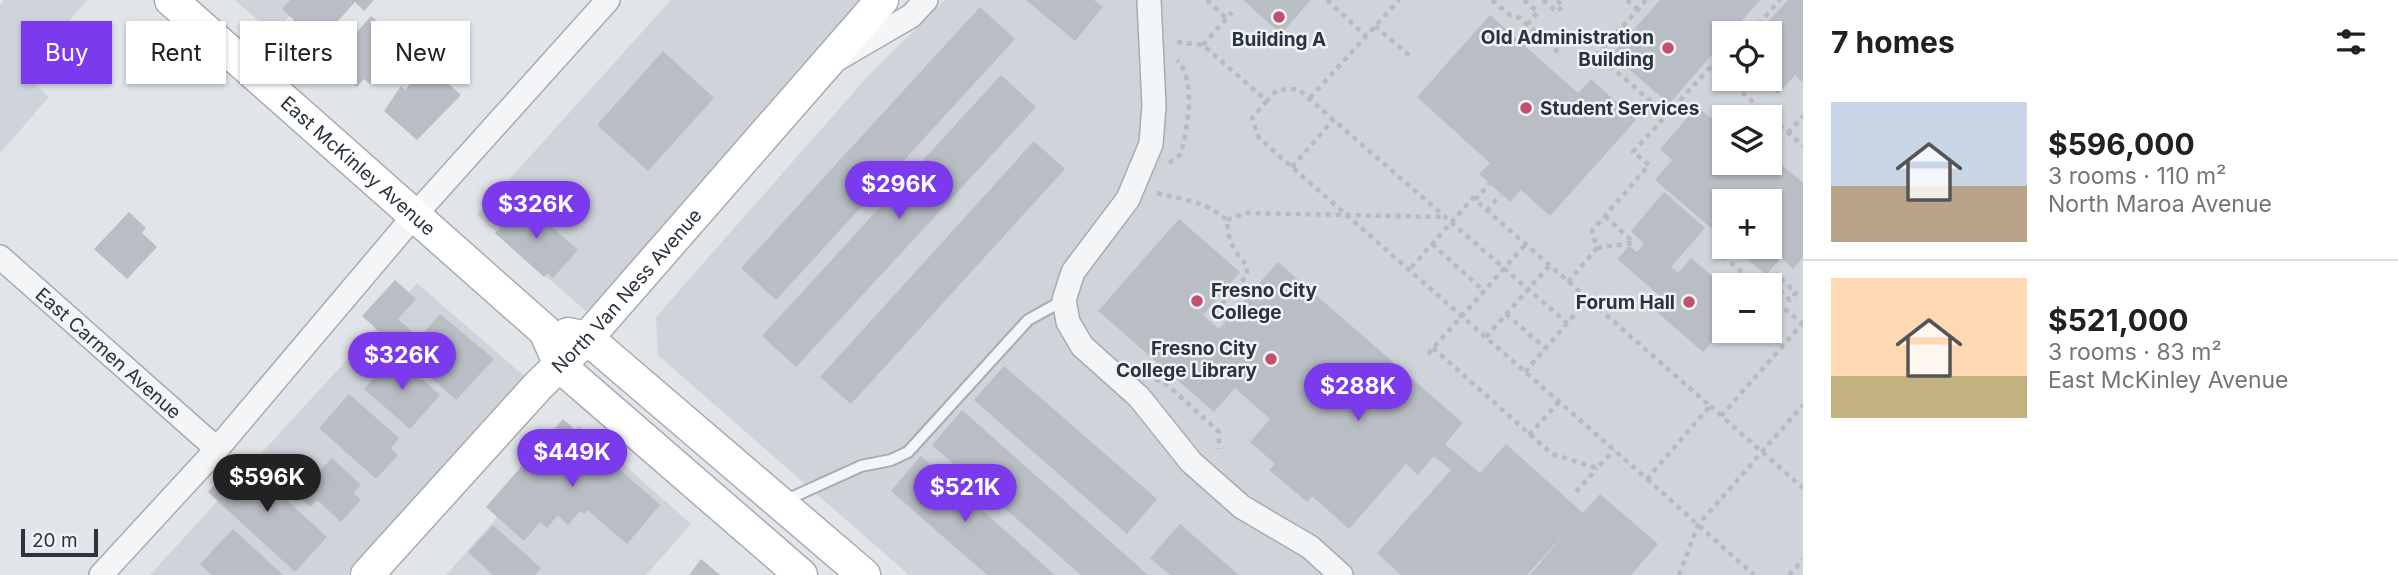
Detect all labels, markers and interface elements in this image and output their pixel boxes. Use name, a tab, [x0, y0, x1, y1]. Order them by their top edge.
marker: Building A	[1271, 9, 1287, 25]
chip: Buy	[21, 21, 112, 84]
chip: Rent	[126, 21, 226, 84]
chip: Filters	[240, 21, 357, 84]
chip: New	[371, 21, 470, 84]
map controls	[1712, 21, 1782, 343]
button: locate	[1712, 21, 1782, 91]
icon: filters	[2332, 23, 2370, 61]
text: 7 homes	[1831, 24, 1955, 60]
place label: Old Administration Building	[1481, 26, 1654, 71]
place label: Building A	[1232, 28, 1326, 51]
marker: Old Administration Building	[1660, 40, 1676, 56]
street label: East McKinley Avenue	[276, 92, 440, 241]
place label: Student Services	[1540, 97, 1699, 120]
marker: Student Services	[1518, 100, 1534, 116]
button: layers	[1712, 105, 1782, 175]
text: $596,000	[2048, 126, 2195, 162]
icon: home	[1887, 130, 1971, 214]
pin: $296K	[850, 162, 948, 221]
text: 3 rooms · 110 m²	[2048, 162, 2226, 190]
text: $296K	[861, 170, 937, 198]
pin: $326K	[487, 182, 585, 241]
button: +	[1712, 189, 1782, 259]
text: $326K	[498, 190, 574, 218]
text: North Maroa Avenue	[2048, 190, 2272, 218]
street label: North Van Ness Avenue	[547, 204, 707, 378]
button: −	[1712, 273, 1782, 343]
place label: Fresno City College	[1211, 279, 1318, 324]
street label: East Carmen Avenue	[31, 283, 186, 424]
place label: Forum Hall	[1576, 291, 1675, 314]
marker: Fresno City College	[1189, 293, 1205, 309]
marker: Forum Hall	[1681, 294, 1697, 310]
text: $521,000	[2048, 302, 2188, 338]
icon: home	[1887, 306, 1971, 390]
pin: $326K	[353, 332, 451, 392]
place label: Fresno City College Library	[1116, 337, 1258, 382]
text: 3 rooms · 83 m²	[2048, 338, 2222, 366]
text: $326K	[364, 341, 440, 369]
marker: Fresno City College Library	[1263, 351, 1279, 367]
pin: $288K	[1309, 364, 1407, 423]
text: East McKinley Avenue	[2048, 366, 2288, 394]
text: $288K	[1320, 372, 1396, 400]
pin: $449K	[523, 430, 621, 489]
text: $449K	[533, 438, 611, 466]
pin: $596K	[218, 454, 316, 514]
text: $596K	[229, 463, 305, 491]
pin: $521K	[916, 464, 1014, 524]
text: $521K	[930, 473, 1000, 501]
scale bar	[21, 526, 98, 558]
text: 20 m	[32, 529, 78, 552]

